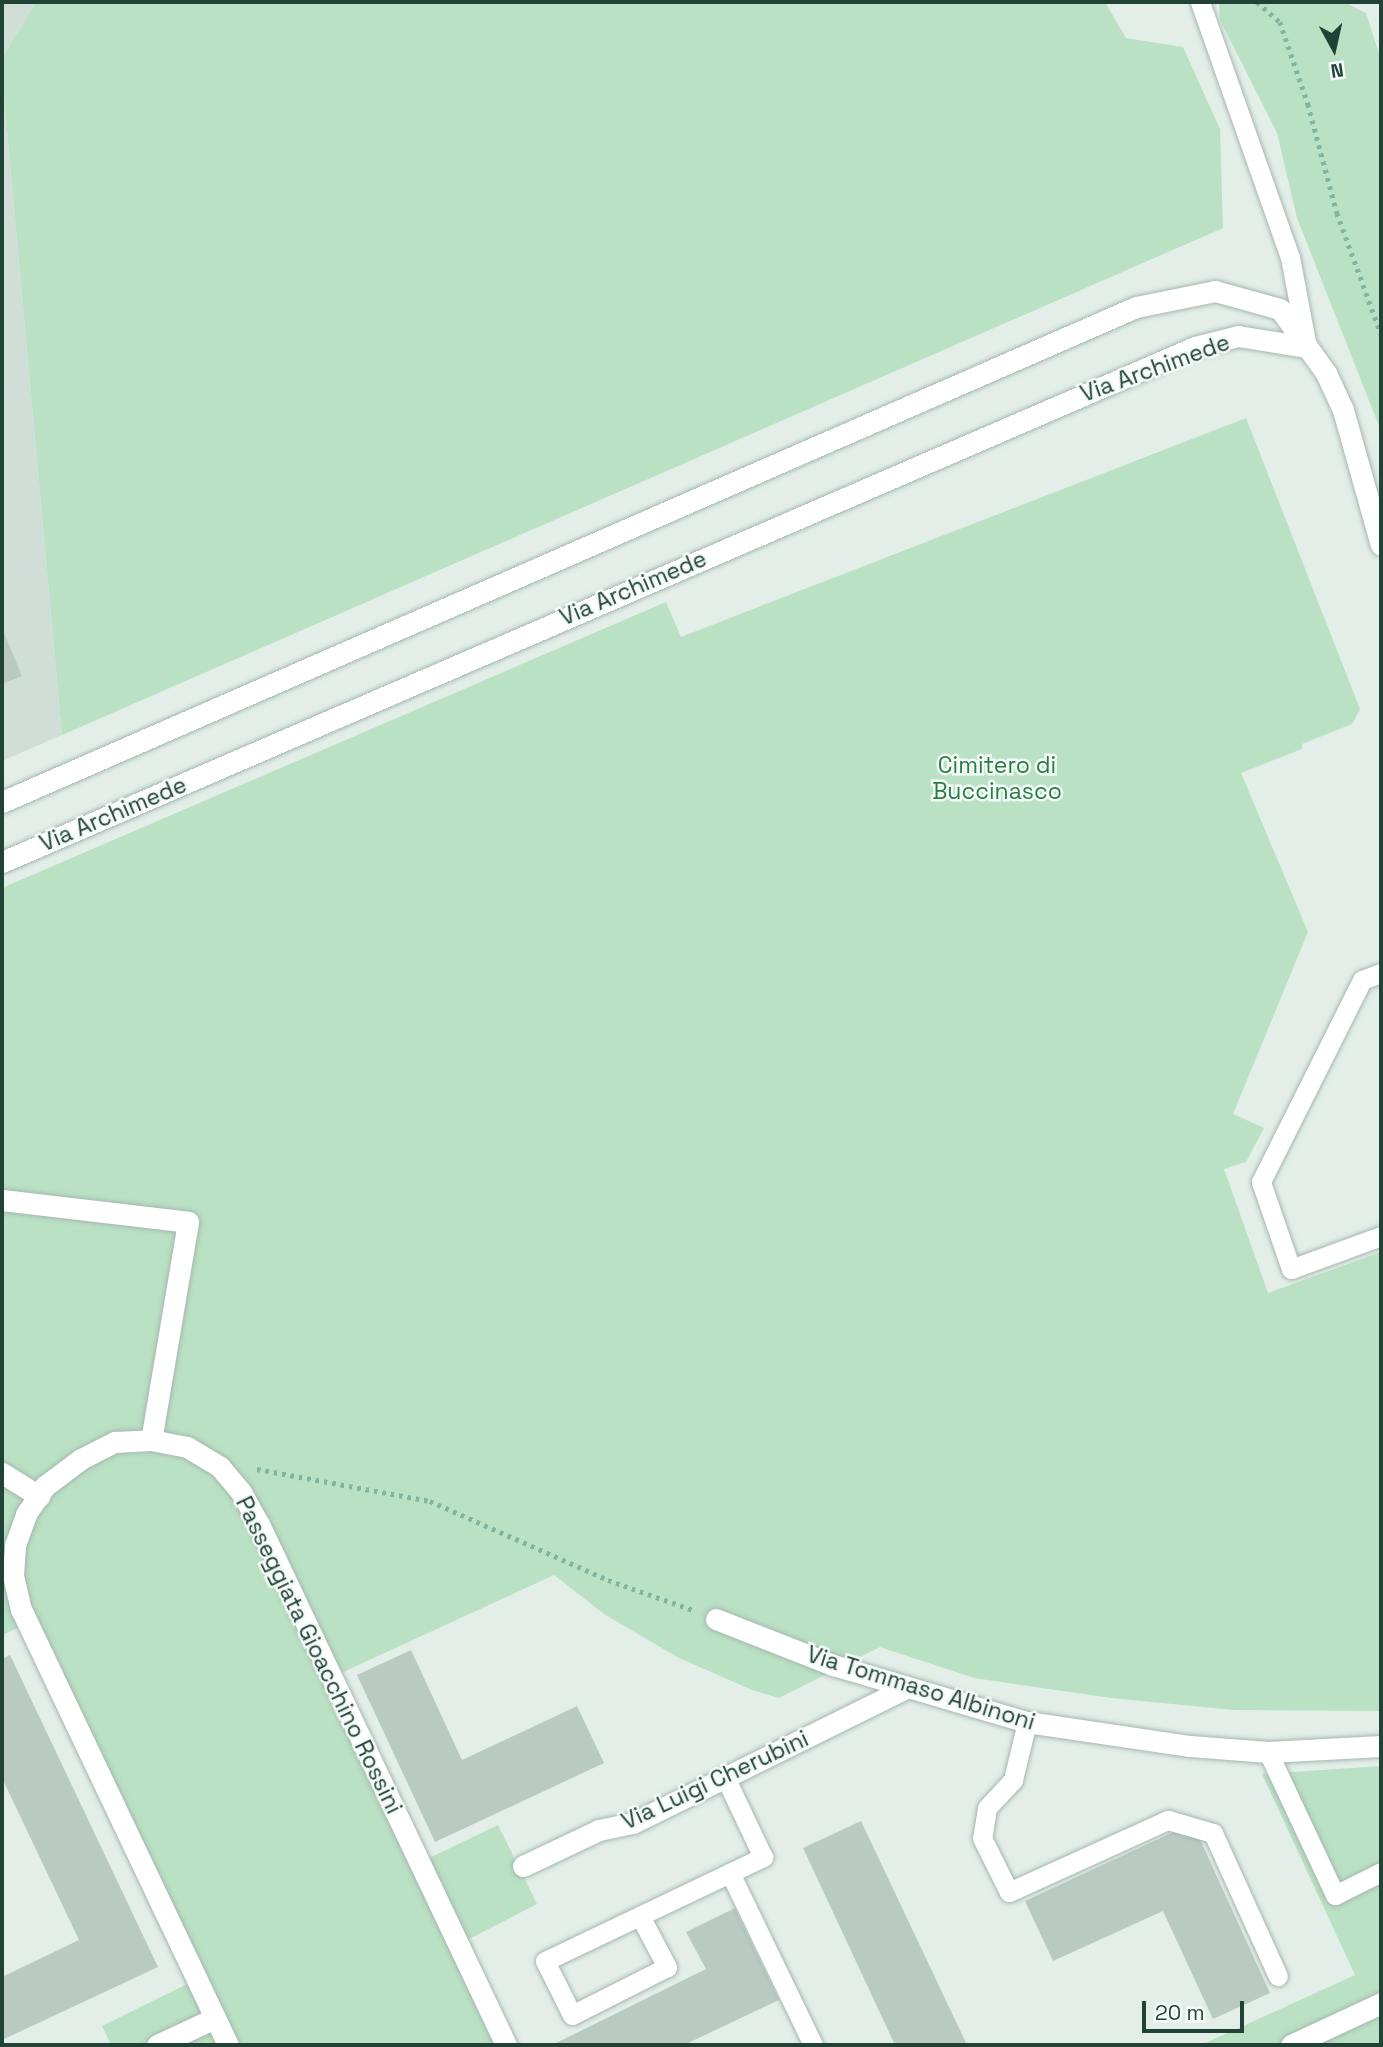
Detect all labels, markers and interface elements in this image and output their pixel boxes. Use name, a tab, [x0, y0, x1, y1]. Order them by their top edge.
north arrow	[1299, 14, 1369, 84]
text: N	[1329, 57, 1345, 84]
street label: Via Archimede	[1076, 328, 1234, 408]
street label: Via Archimede	[555, 545, 711, 631]
park label: Cimitero di Buccinasco	[932, 751, 1062, 805]
street label: Via Archimede	[35, 771, 191, 857]
street label: Passeggiata Gioacchino Rossini	[230, 1492, 408, 1818]
street label: Via Tommaso Albinoni	[803, 1640, 1039, 1736]
street label: Via Luigi Cherubini	[617, 1725, 813, 1835]
scale bar	[1145, 1988, 1246, 2032]
text: 20 m	[1155, 1999, 1205, 2026]

